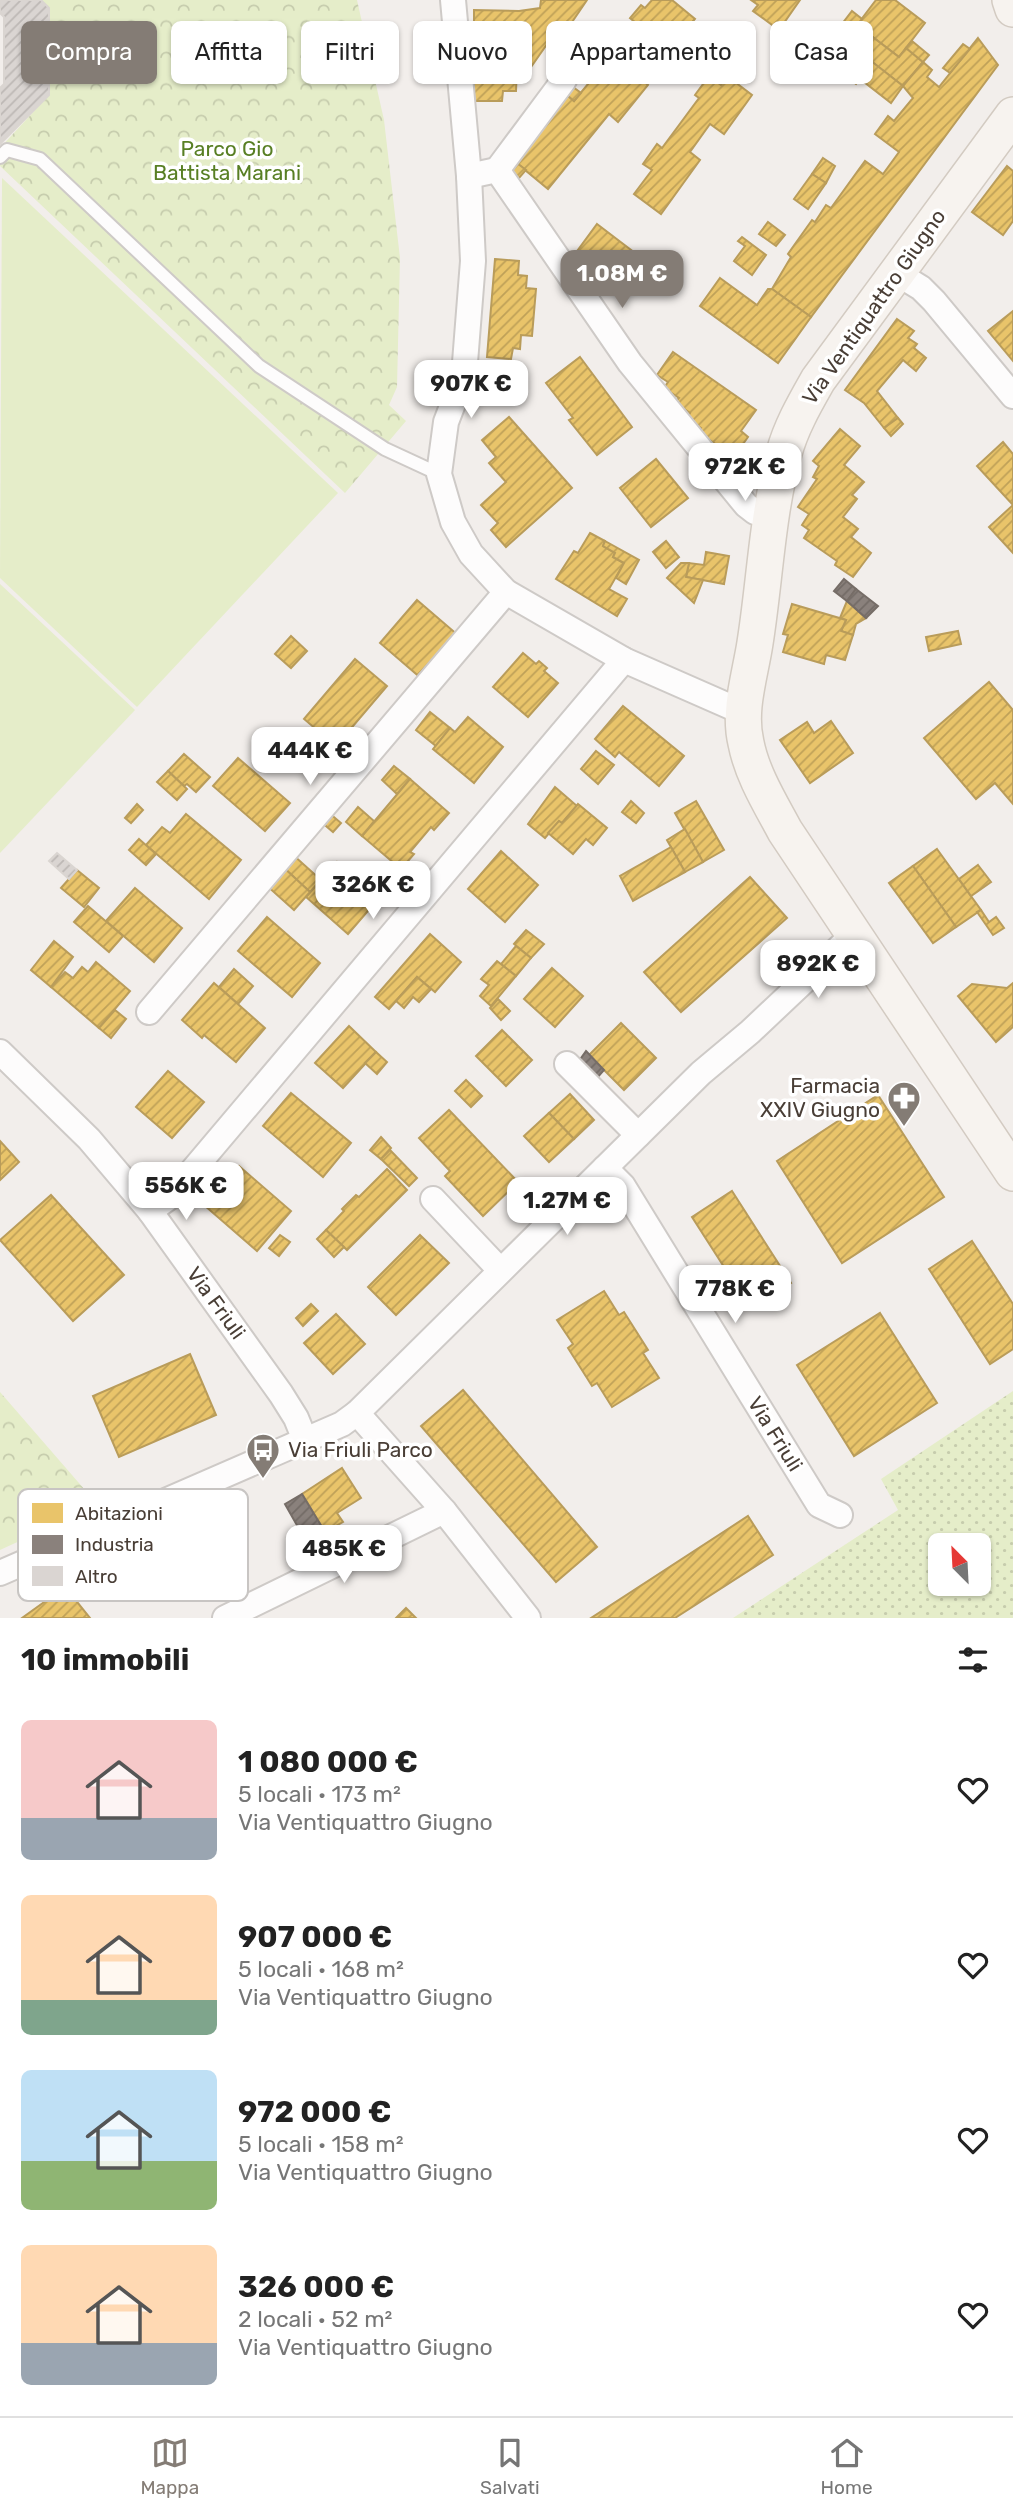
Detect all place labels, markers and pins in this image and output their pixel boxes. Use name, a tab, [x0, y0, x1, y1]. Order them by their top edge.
pin: 1.08M €	[557, 250, 687, 310]
pin: 907K €	[414, 360, 528, 420]
pin: 972K €	[688, 444, 802, 503]
pin: 444K €	[253, 728, 367, 787]
pin: 326K €	[316, 862, 430, 921]
pin: 892K €	[761, 940, 875, 1000]
place label: Farmacia XXIV Giugno	[760, 1073, 880, 1122]
pharmacy icon: Farmacia XXIV Giugno	[885, 1079, 923, 1128]
pin: 556K €	[129, 1162, 243, 1222]
pin: 1.27M €	[502, 1178, 632, 1237]
pin: 778K €	[678, 1266, 792, 1325]
bus stop icon: Via Friuli Parco	[244, 1431, 282, 1480]
place label: Via Friuli Parco	[288, 1437, 433, 1462]
pin: 485K €	[287, 1526, 401, 1585]

